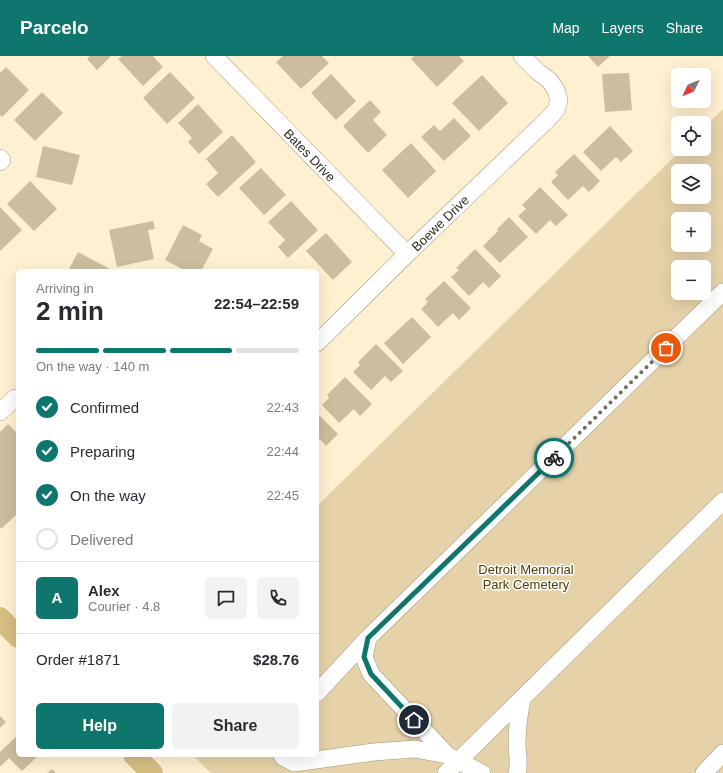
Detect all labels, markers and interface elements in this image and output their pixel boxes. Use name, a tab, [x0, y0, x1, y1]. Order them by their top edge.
text: Parcelo	[20, 17, 89, 38]
text: Map	[552, 20, 580, 36]
text: Layers	[602, 20, 644, 36]
text: Share	[666, 20, 703, 36]
north arrow	[671, 68, 711, 108]
map controls	[671, 68, 711, 300]
button: locate	[671, 116, 711, 156]
street label: Bates Drive	[281, 126, 338, 185]
button: layers	[671, 164, 711, 204]
street label: Boewe Drive	[409, 192, 472, 254]
button: +	[671, 212, 711, 252]
button: −	[671, 260, 711, 300]
text: Arriving in	[36, 281, 94, 296]
text: 22:54–22:59	[214, 295, 299, 312]
text: 2 min	[36, 296, 104, 326]
pin	[649, 331, 683, 365]
icon: bag	[655, 337, 677, 359]
text: On the way · 140 m	[36, 359, 149, 374]
icon: check	[36, 396, 58, 418]
text: Confirmed	[70, 399, 139, 416]
text: 22:43	[266, 400, 299, 415]
courier	[534, 438, 574, 478]
icon: check	[36, 440, 58, 462]
text: Preparing	[70, 443, 135, 460]
text: 22:44	[266, 444, 299, 459]
icon: bike	[543, 447, 565, 469]
icon: check	[36, 484, 58, 506]
text: On the way	[70, 487, 146, 504]
text: 22:45	[266, 488, 299, 503]
text: Delivered	[70, 531, 133, 548]
park label: Detroit Memorial Park Cemetery	[478, 562, 574, 592]
button: chat	[205, 577, 247, 619]
button: phone	[257, 577, 299, 619]
text: Alex	[88, 582, 120, 599]
text: A	[52, 589, 62, 606]
text: Courier · 4.8	[88, 599, 160, 614]
text: Order #1871	[36, 651, 120, 668]
text: $28.76	[253, 651, 299, 668]
button: Help	[36, 703, 164, 749]
button: Share	[172, 703, 299, 749]
pin	[397, 703, 431, 737]
icon: home	[403, 709, 425, 731]

